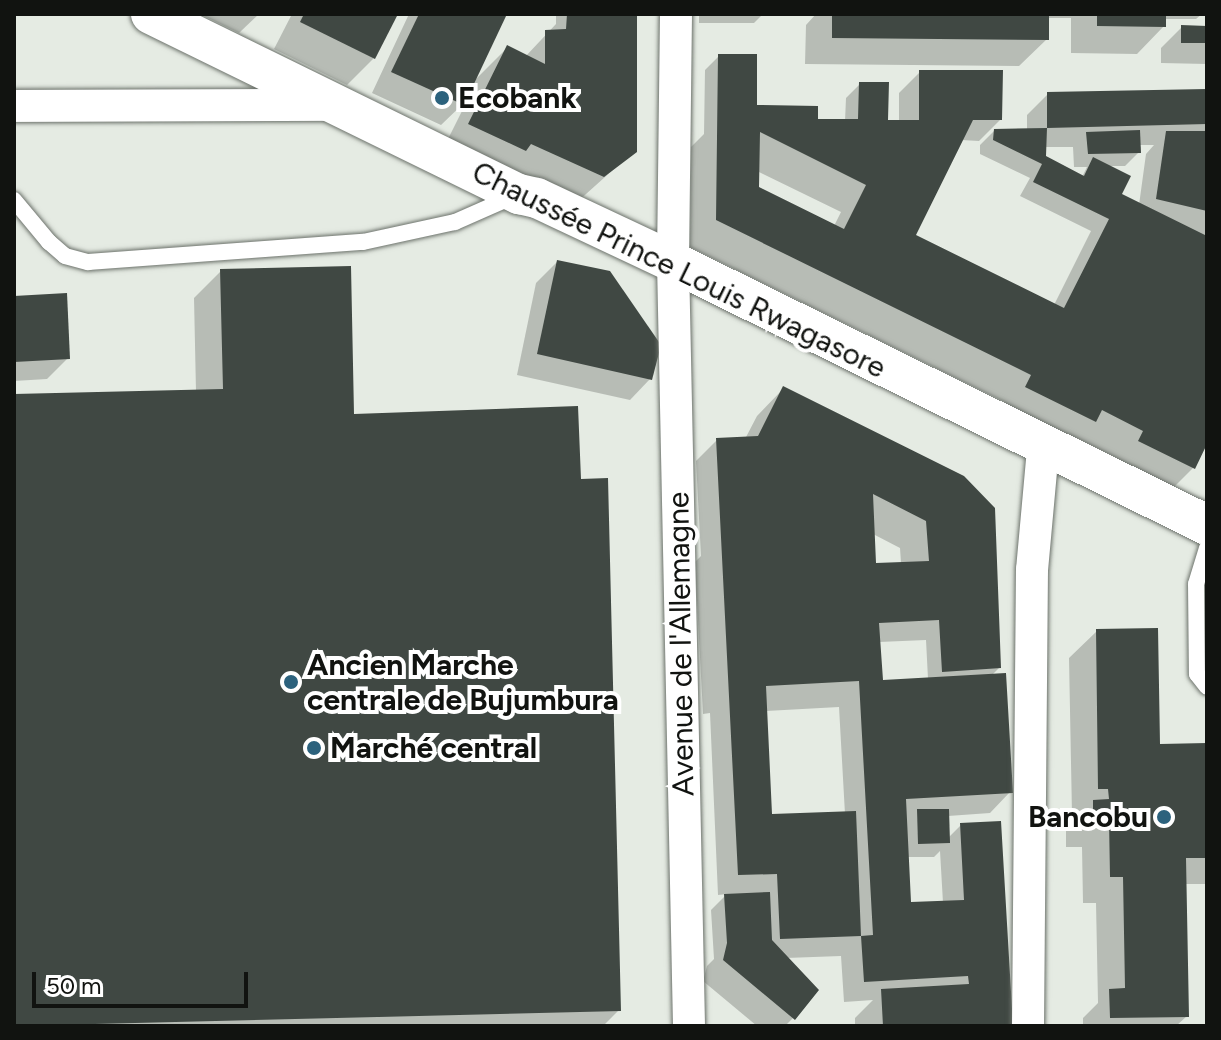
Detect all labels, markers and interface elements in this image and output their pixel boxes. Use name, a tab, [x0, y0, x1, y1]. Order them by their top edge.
place label: Ecobank	[458, 80, 577, 116]
marker: Ecobank	[433, 89, 451, 107]
street label: Chaussée Prince Louis Rwagasore	[466, 154, 892, 386]
street label: Avenue de l'Allemagne	[660, 492, 702, 796]
place label: Ancien Marche centrale de Bujumbura	[307, 647, 619, 718]
marker: Ancien Marche centrale de Bujumbura	[282, 673, 300, 691]
place label: Marché central	[330, 730, 537, 766]
marker: Marché central	[305, 739, 323, 757]
place label: Bancobu	[1028, 799, 1148, 835]
marker: Bancobu	[1155, 808, 1173, 826]
scale bar	[36, 956, 252, 1006]
text: 50 m	[46, 971, 102, 1000]

